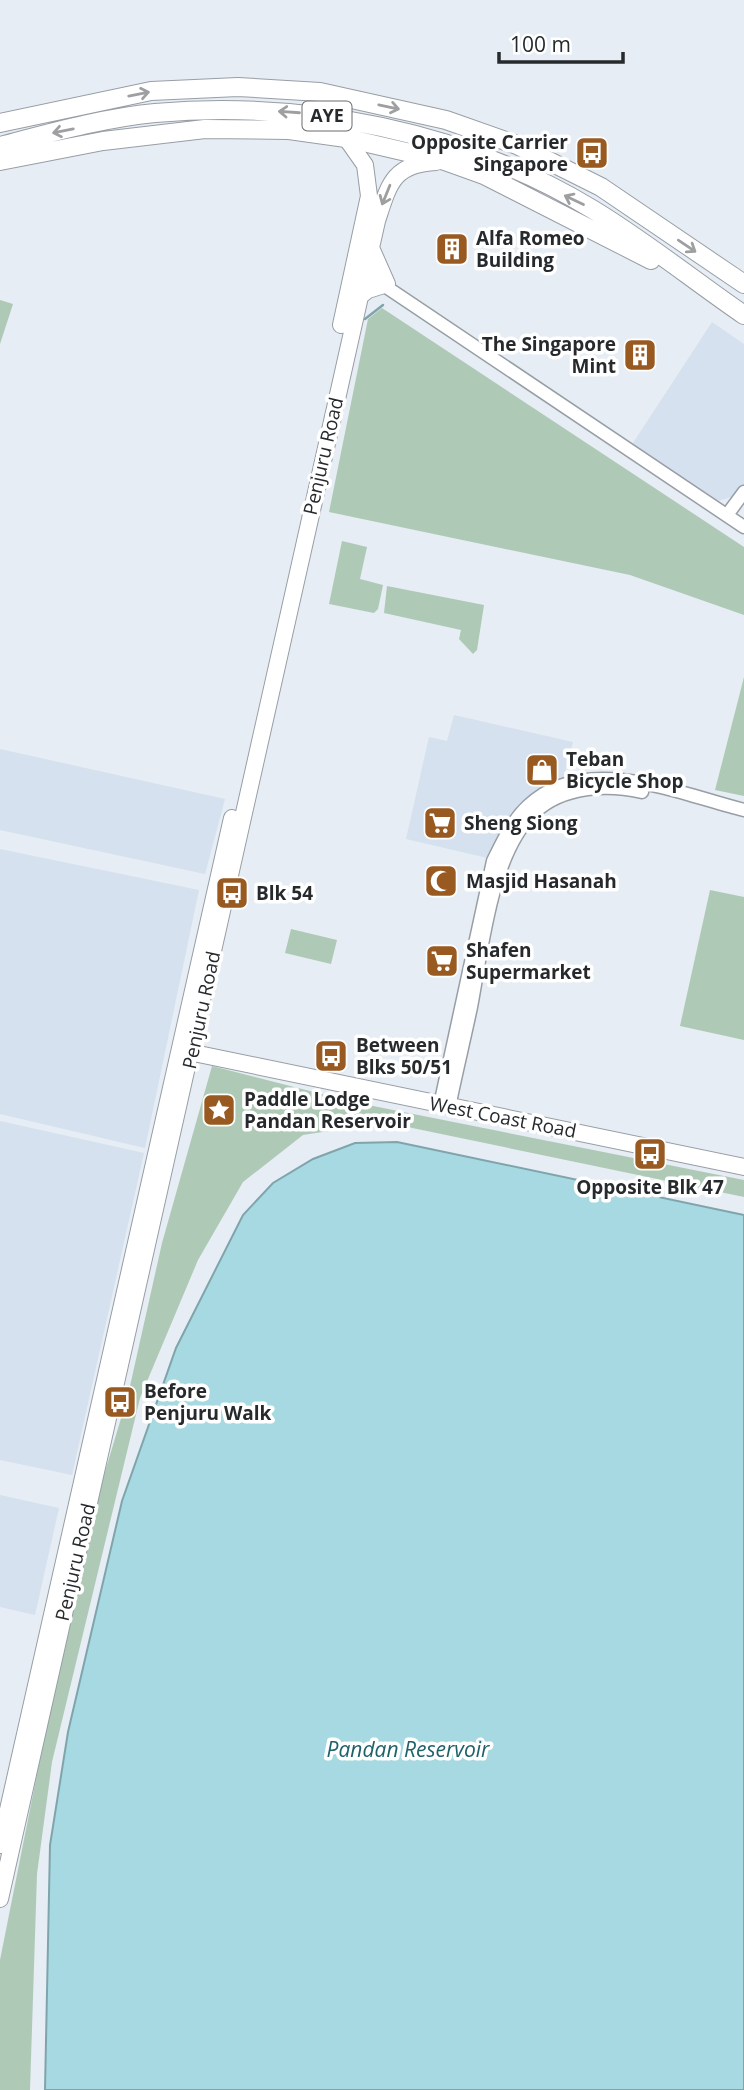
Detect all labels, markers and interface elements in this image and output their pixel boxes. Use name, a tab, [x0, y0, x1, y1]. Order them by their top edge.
scale bar	[499, 21, 623, 65]
text: 100 m	[510, 30, 571, 58]
one-way arrow	[127, 86, 150, 100]
one-way arrow	[377, 101, 400, 114]
road number: AYE	[302, 102, 352, 131]
one-way arrow	[278, 106, 301, 119]
one-way arrow	[52, 125, 75, 138]
place label: Opposite Carrier Singapore	[411, 129, 568, 177]
bus stop icon: Opposite Carrier Singapore	[573, 134, 611, 172]
one-way arrow	[378, 184, 391, 206]
one-way arrow	[564, 193, 585, 207]
place label: Alfa Romeo Building	[476, 225, 585, 273]
building icon: Alfa Romeo Building	[433, 230, 471, 268]
one-way arrow	[677, 239, 697, 253]
place label: The Singapore Mint	[482, 331, 616, 379]
building icon: The Singapore Mint	[621, 336, 659, 374]
street label: Penjuru Road	[297, 395, 349, 517]
place label: Teban Bicycle Shop	[566, 746, 684, 794]
shop icon: Teban Bicycle Shop	[523, 751, 561, 789]
supermarket icon: Sheng Siong	[421, 804, 459, 842]
place label: Sheng Siong	[464, 810, 578, 836]
mosque icon: Masjid Hasanah	[422, 862, 460, 900]
place label: Masjid Hasanah	[466, 868, 617, 894]
bus stop icon: Blk 54	[213, 874, 251, 912]
place label: Blk 54	[256, 880, 313, 906]
place label: Shafen Supermarket	[466, 937, 591, 985]
supermarket icon: Shafen Supermarket	[423, 942, 461, 980]
street label: Penjuru Road	[176, 949, 226, 1071]
place label: Between Blks 50/51	[356, 1032, 452, 1080]
bus stop icon: Between Blks 50/51	[312, 1037, 350, 1075]
place label: Paddle Lodge Pandan Reservoir	[244, 1086, 411, 1134]
street label: West Coast Road	[427, 1090, 579, 1144]
place icon: Paddle Lodge Pandan Reservoir	[200, 1091, 238, 1129]
bus stop icon: Opposite Blk 47	[631, 1135, 669, 1173]
place label: Opposite Blk 47	[576, 1174, 724, 1200]
place label: Before Penjuru Walk	[144, 1378, 272, 1426]
bus stop icon: Before Penjuru Walk	[101, 1383, 139, 1421]
street label: Penjuru Road	[49, 1501, 101, 1623]
water label: Pandan Reservoir	[327, 1735, 490, 1763]

